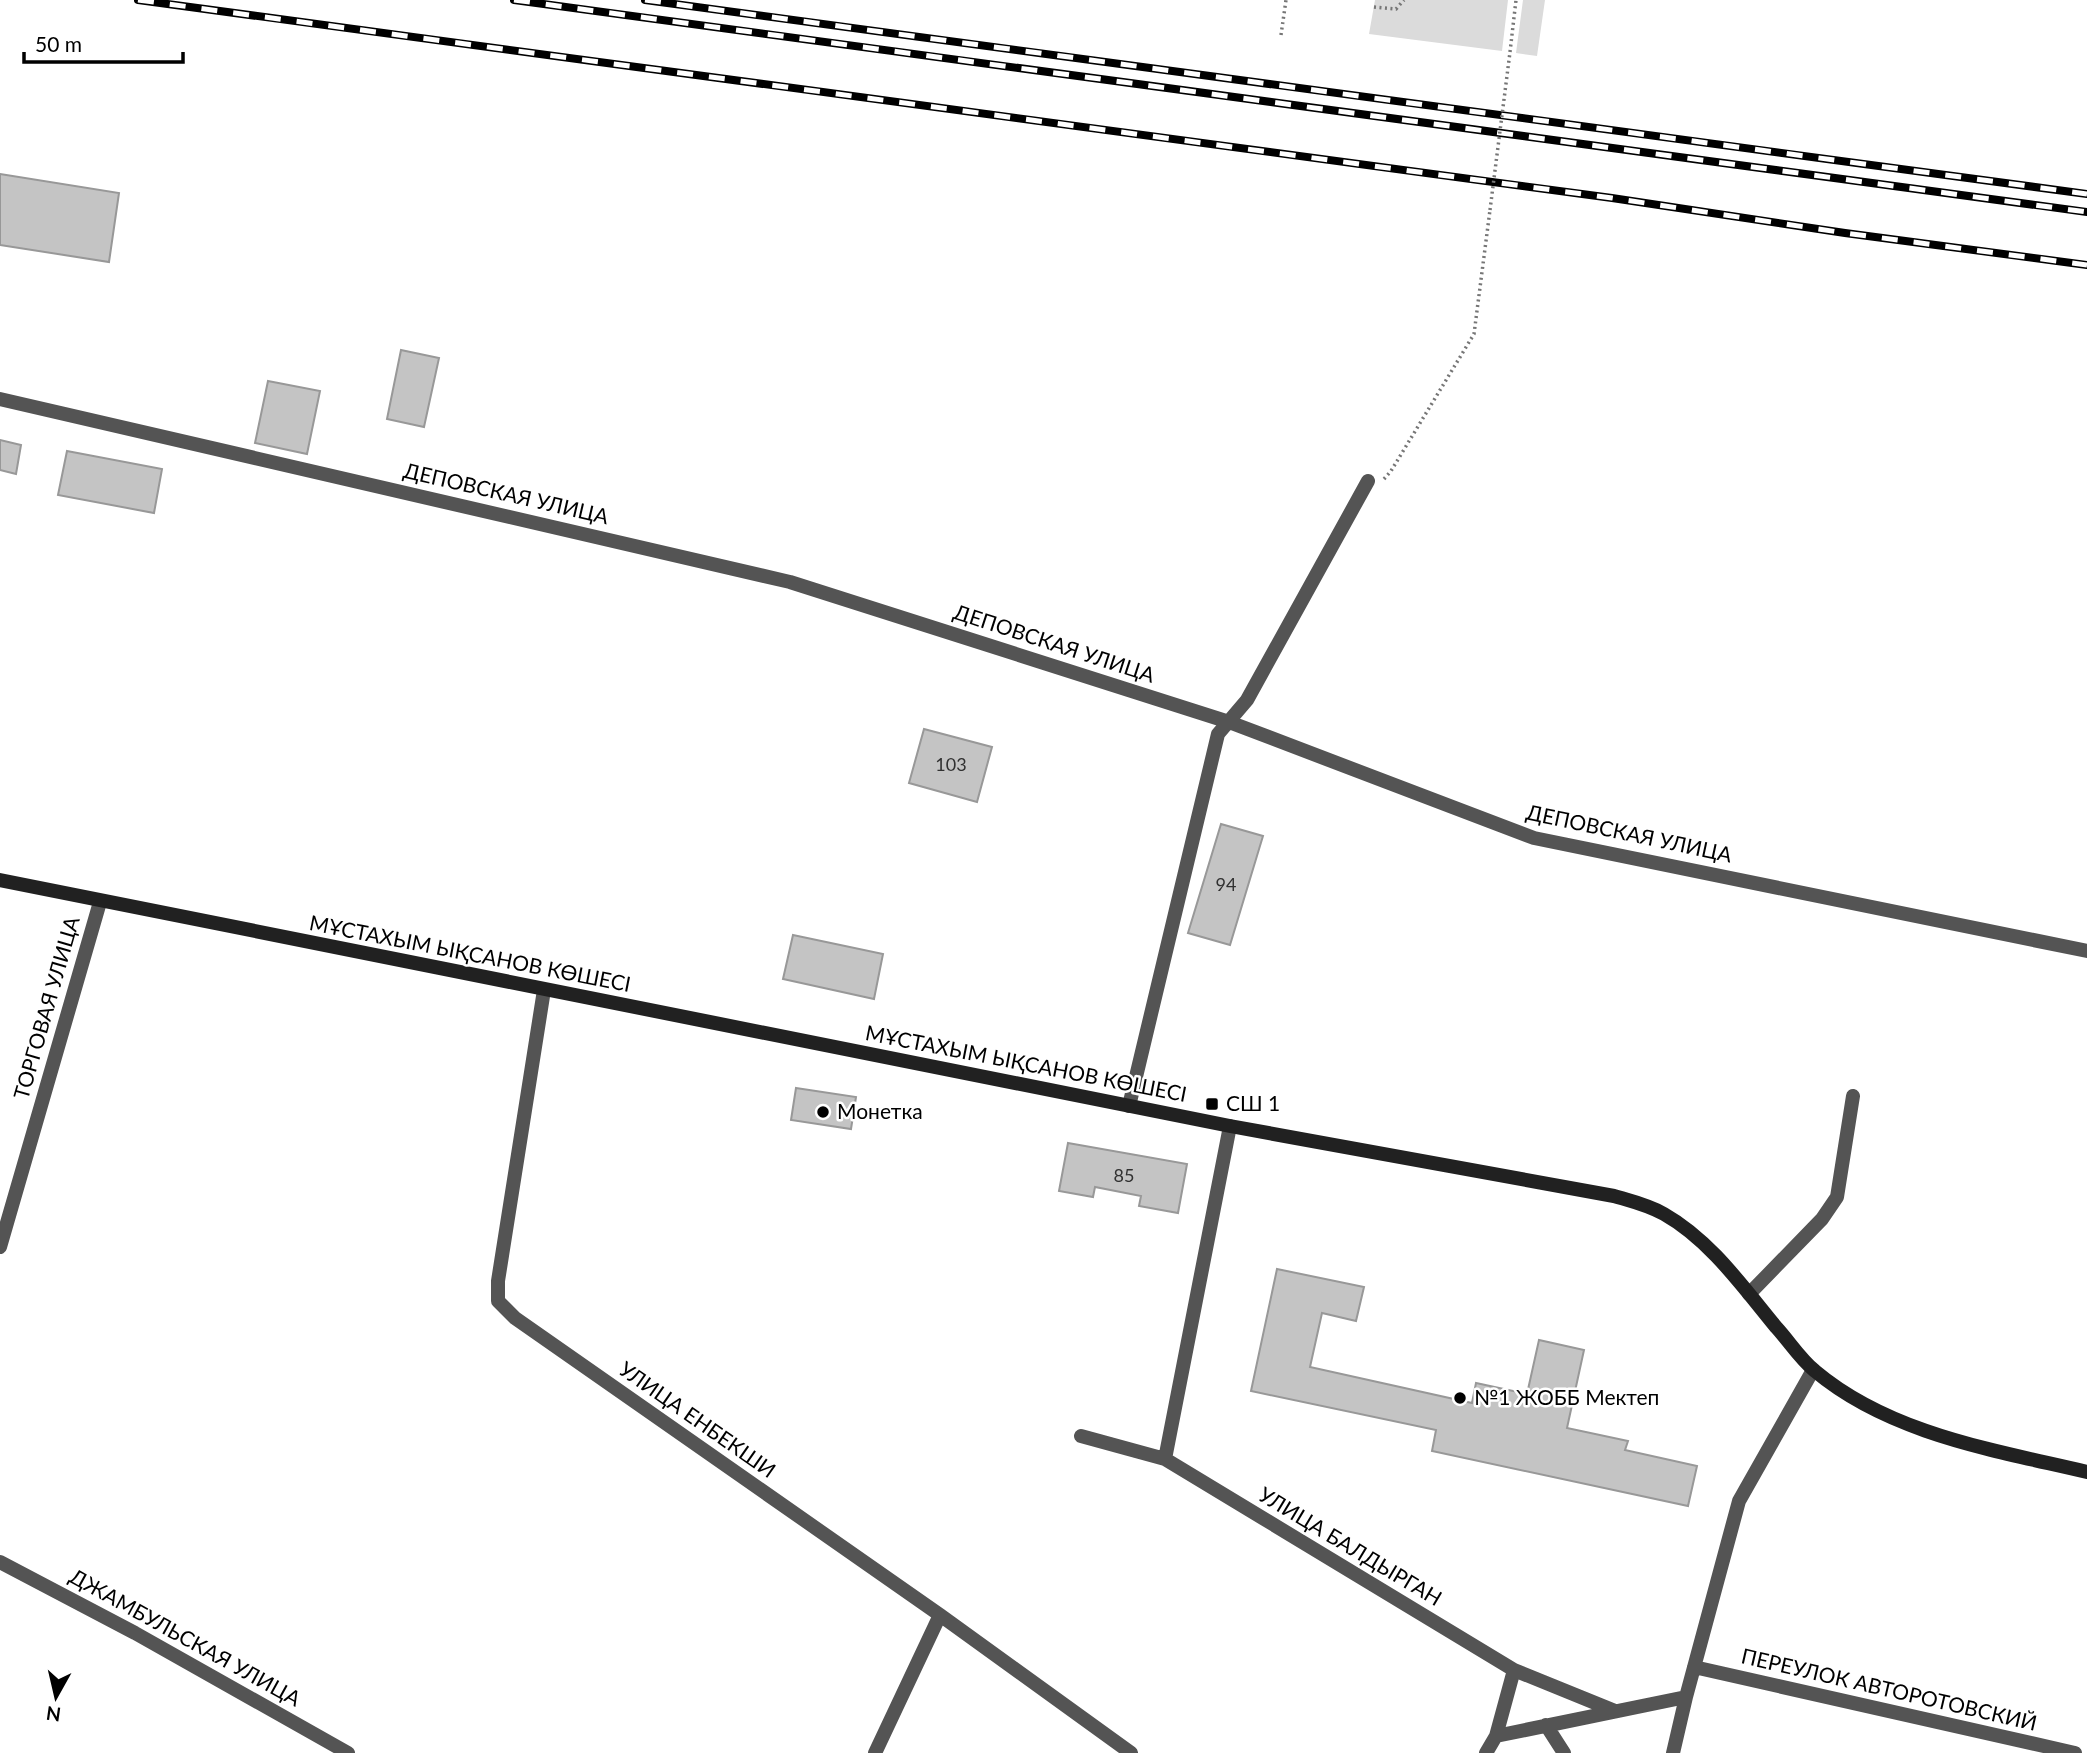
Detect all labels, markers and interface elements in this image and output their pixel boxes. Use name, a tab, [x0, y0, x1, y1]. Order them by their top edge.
scale bar	[24, 21, 184, 65]
text: 50 m	[35, 31, 82, 56]
street label: ДЕПОВСКАЯ УЛИЦА	[401, 457, 612, 529]
street label: ДЕПОВСКАЯ УЛИЦА	[951, 598, 1159, 687]
house number: 103	[935, 753, 967, 775]
street label: ДЕПОВСКАЯ УЛИЦА	[1524, 798, 1735, 867]
house number: 94	[1216, 873, 1236, 895]
street label: МҰСТАХЫМ ЫҚСАНОВ КӨШЕСІ	[308, 909, 633, 996]
street label: ТОРГОВАЯ УЛИЦА	[7, 912, 84, 1102]
street label: МҰСТАХЫМ ЫҚСАНОВ КӨШЕСІ	[864, 1019, 1189, 1106]
place label: СШ 1	[1226, 1090, 1280, 1115]
marker: СШ 1	[1204, 1096, 1220, 1112]
place label: Монетка	[837, 1098, 923, 1123]
marker: Монетка	[815, 1104, 831, 1120]
house number: 85	[1114, 1164, 1134, 1186]
street label: УЛИЦА ЕНБЕКШИ	[615, 1355, 781, 1482]
place label: №1 ЖОББ Мектеп	[1474, 1384, 1659, 1409]
marker: №1 ЖОББ Мектеп	[1452, 1390, 1468, 1406]
street label: УЛИЦА БАЛДЫРГАН	[1255, 1481, 1447, 1610]
street label: ДЖАМБУЛЬСКАЯ УЛИЦА	[66, 1563, 306, 1711]
street label: ПЕРЕУЛОК АВТОРОТОВСКИЙ	[1739, 1642, 2040, 1735]
north arrow	[21, 1662, 91, 1732]
text: N	[45, 1702, 62, 1727]

